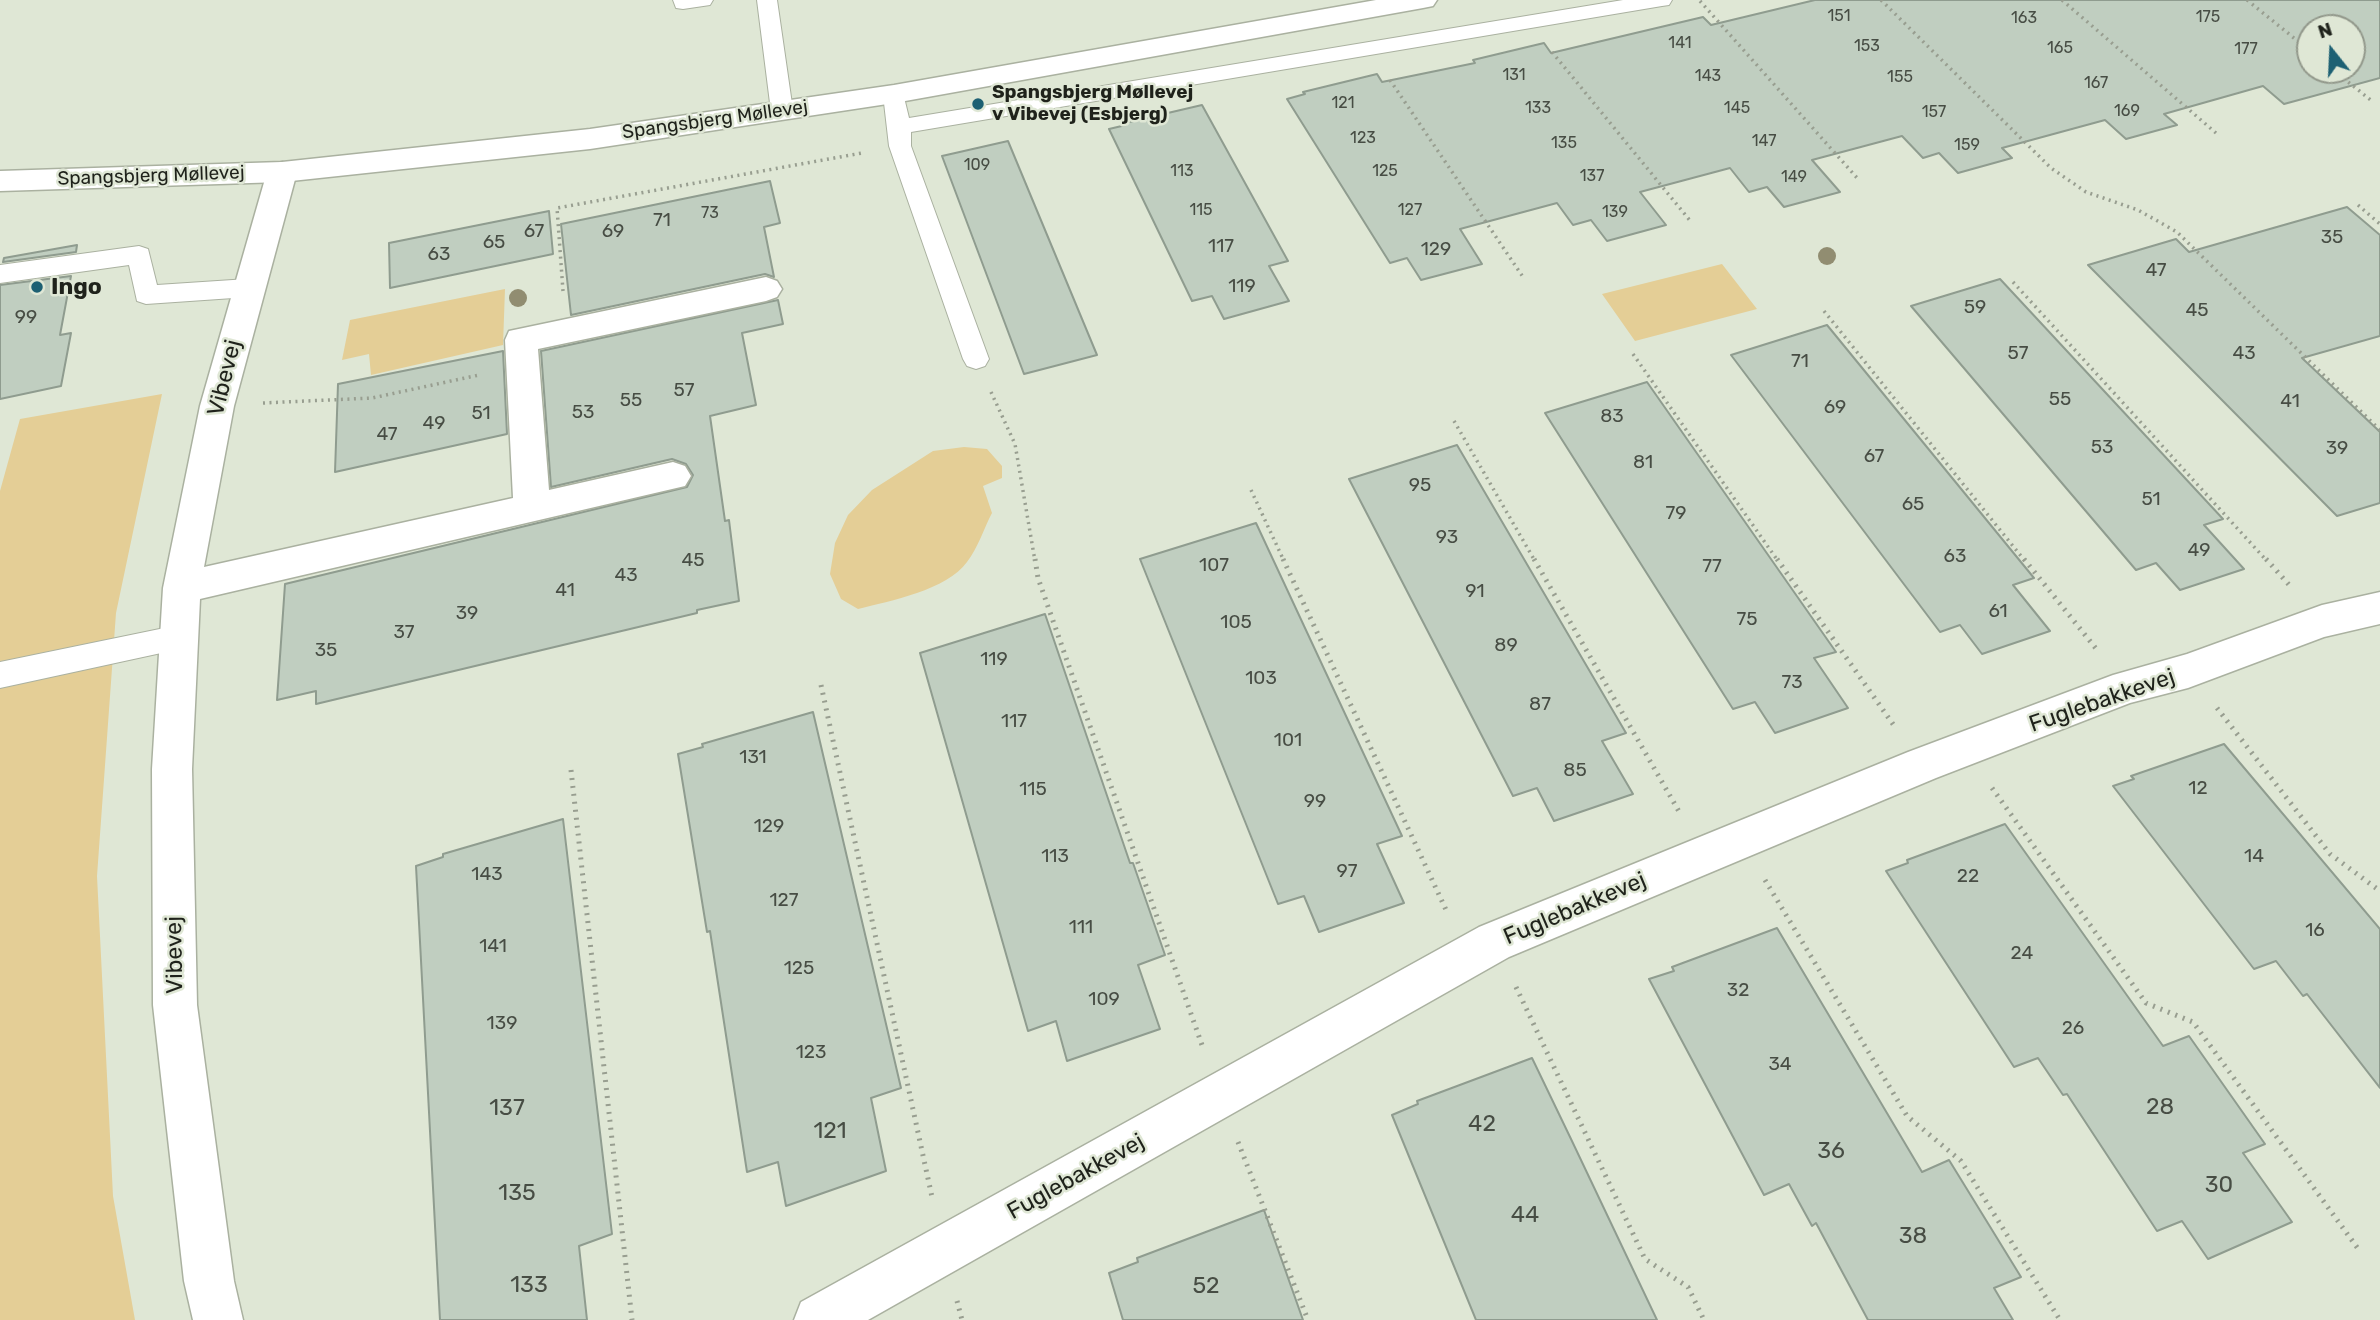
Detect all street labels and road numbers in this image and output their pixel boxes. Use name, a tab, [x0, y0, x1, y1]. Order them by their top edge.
street label: Spangsbjerg Møllevej	[621, 96, 809, 144]
street label: Spangsbjerg Møllevej	[57, 161, 245, 191]
street label: Vibevej	[202, 337, 248, 419]
street label: Fuglebakkevej	[2026, 663, 2178, 739]
street label: Fuglebakkevej	[1500, 867, 1650, 951]
street label: Vibevej	[161, 916, 189, 994]
street label: Fuglebakkevej	[1003, 1128, 1149, 1226]

